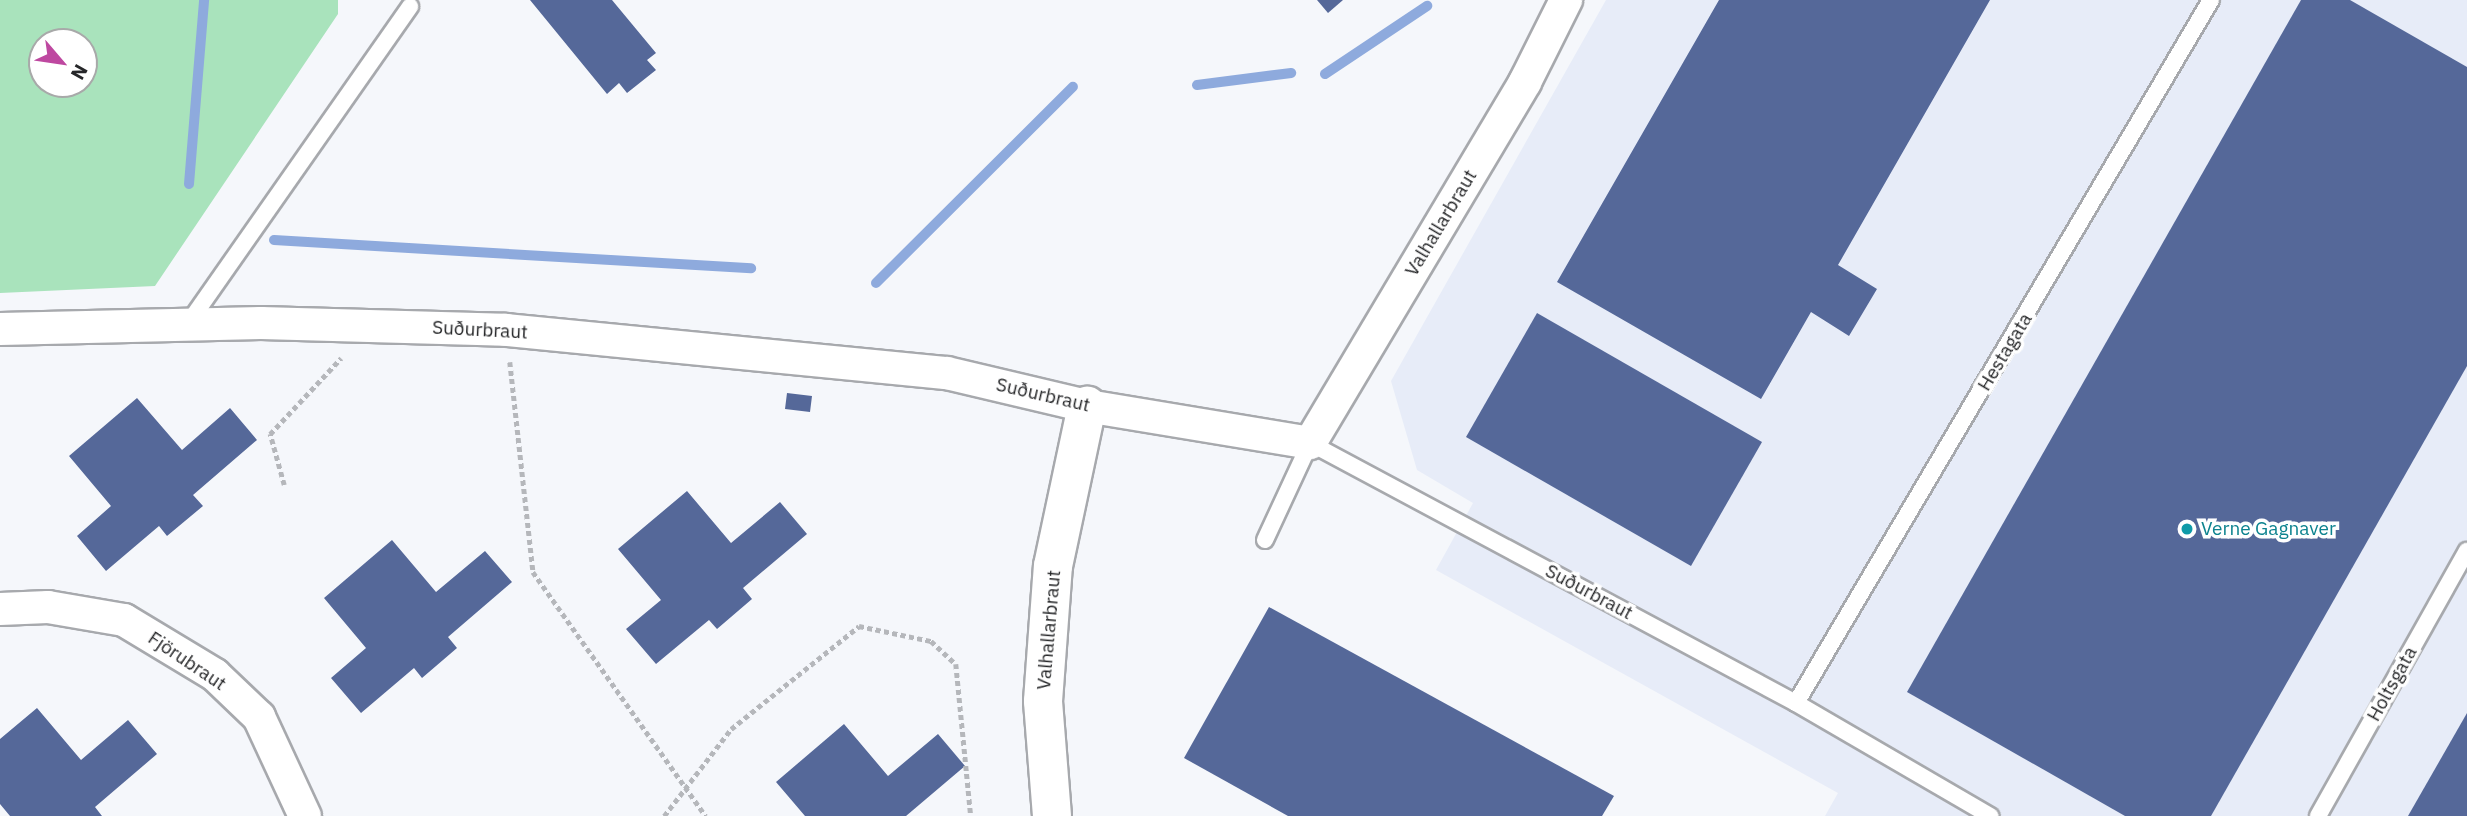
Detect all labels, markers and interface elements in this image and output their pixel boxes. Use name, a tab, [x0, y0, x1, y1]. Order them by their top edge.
north arrow	[28, 28, 98, 98]
text: N	[66, 60, 93, 84]
street label: Valhallarbraut	[1400, 166, 1482, 280]
street label: Hestagata	[1973, 309, 2037, 395]
street label: Suðurbraut	[432, 316, 528, 344]
street label: Suðurbraut	[994, 373, 1092, 417]
place label: Verne Gagnaver	[2201, 518, 2336, 540]
marker: Verne Gagnaver	[2179, 521, 2195, 537]
street label: Suðurbraut	[1541, 559, 1637, 625]
street label: Valhallarbraut	[1032, 569, 1066, 691]
street label: Fjörubraut	[144, 627, 230, 695]
street label: Holtsgata	[2362, 643, 2422, 725]

